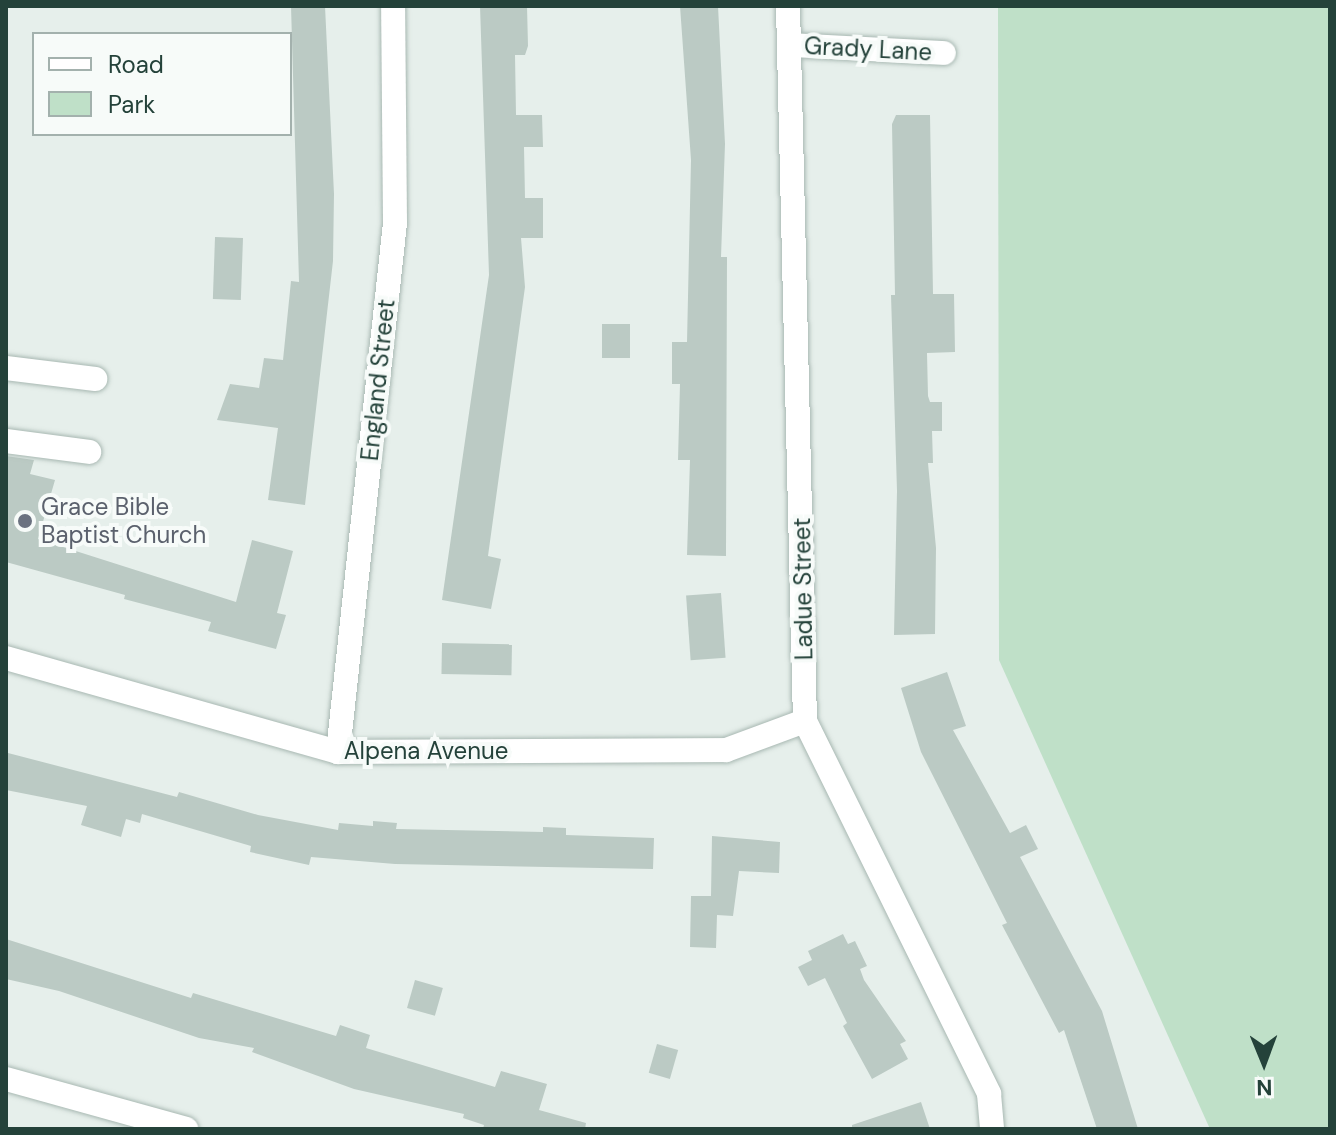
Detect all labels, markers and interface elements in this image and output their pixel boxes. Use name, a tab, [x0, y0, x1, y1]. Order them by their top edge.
street label: Grady Lane	[803, 31, 933, 67]
legend	[32, 32, 292, 136]
text: Road	[108, 49, 164, 80]
text: Park	[108, 89, 155, 120]
street label: England Street	[355, 298, 401, 462]
place label: Grace Bible Baptist Church	[41, 493, 206, 549]
marker: Grace Bible Baptist Church	[16, 512, 34, 530]
street label: Ladue Street	[787, 517, 819, 661]
street label: Alpena Avenue	[344, 737, 508, 765]
north arrow	[1224, 1023, 1304, 1103]
text: N	[1256, 1073, 1273, 1102]

